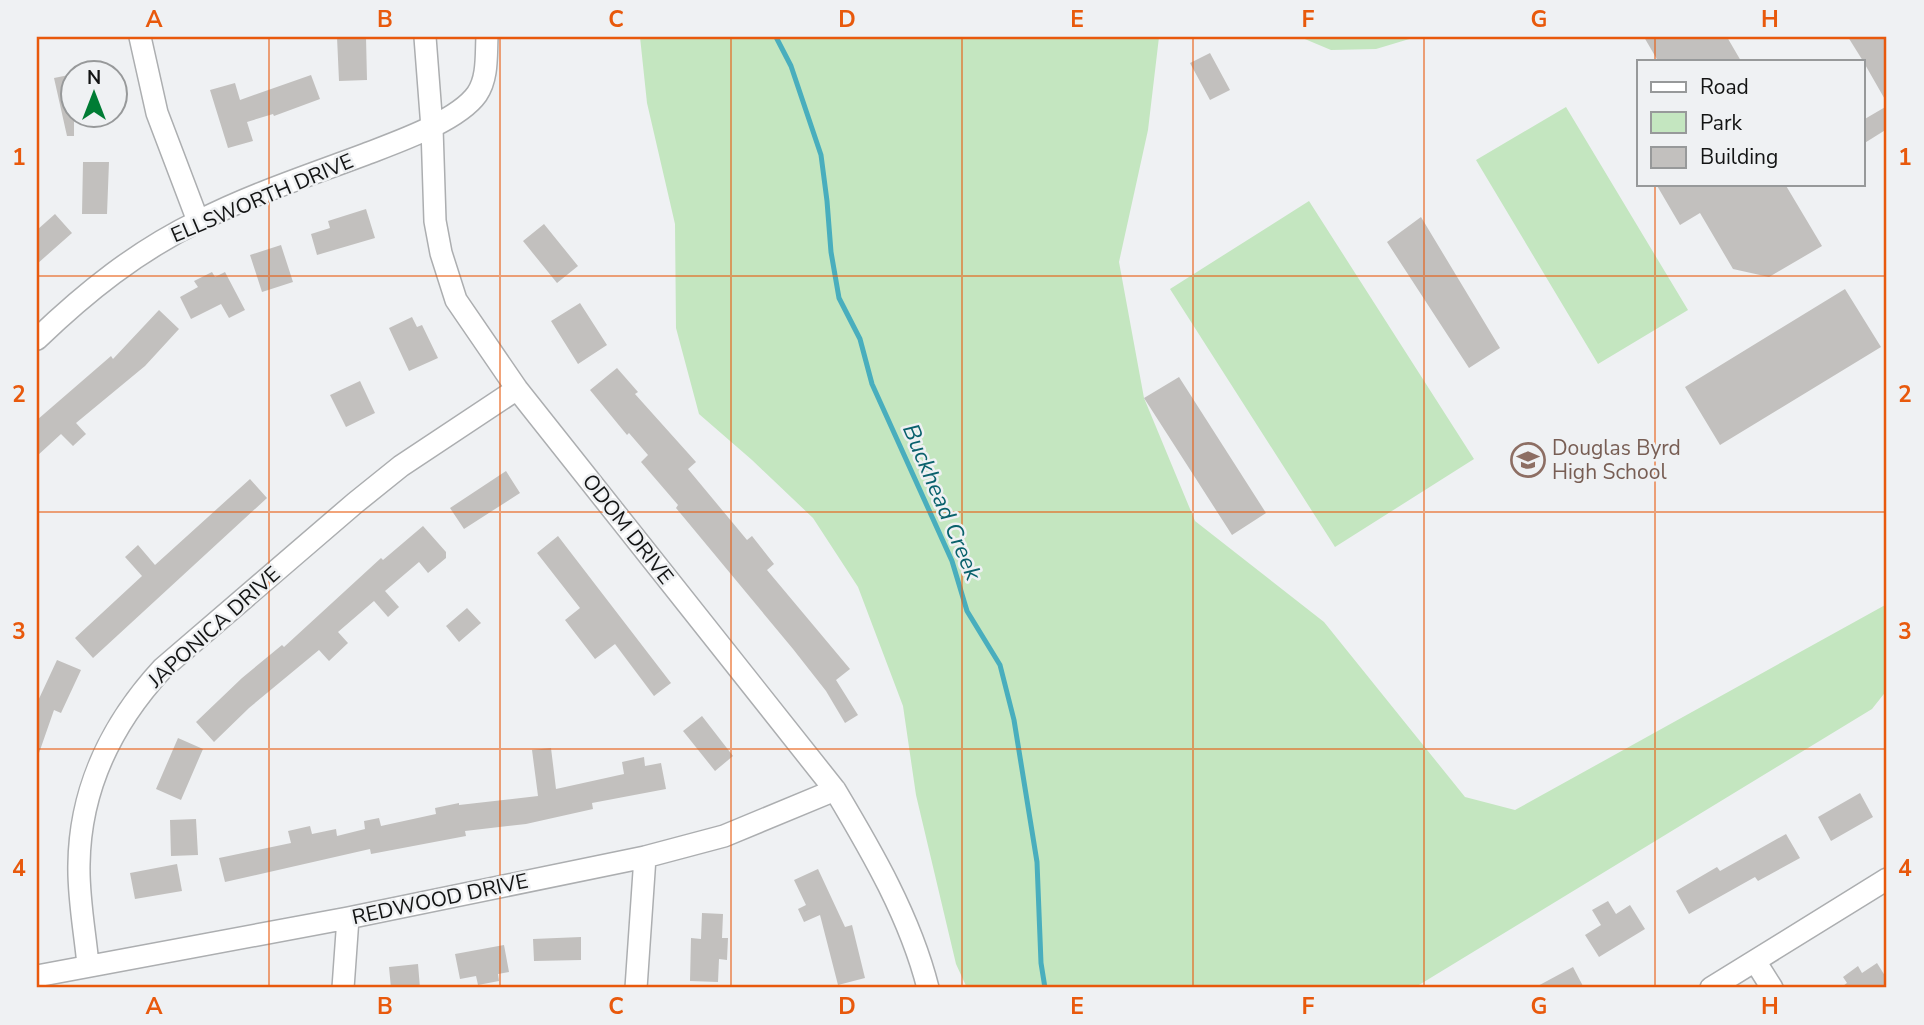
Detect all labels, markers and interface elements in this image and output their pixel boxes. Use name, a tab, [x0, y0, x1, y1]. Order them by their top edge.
text: A	[145, 4, 163, 35]
text: B	[377, 4, 393, 35]
text: C	[608, 4, 624, 35]
text: D	[838, 4, 856, 35]
text: E	[1070, 4, 1084, 35]
text: F	[1302, 4, 1315, 35]
text: G	[1531, 4, 1547, 35]
text: H	[1761, 4, 1779, 35]
north arrow	[60, 60, 130, 130]
legend	[1637, 60, 1864, 186]
text: N	[87, 65, 101, 91]
text: Road	[1700, 73, 1749, 101]
text: Park	[1700, 109, 1742, 137]
text: 1	[12, 142, 26, 173]
text: 1	[1898, 142, 1912, 173]
text: Building	[1700, 143, 1778, 171]
street label: ELLSWORTH DRIVE	[167, 147, 357, 249]
text: 2	[12, 379, 26, 410]
text: 2	[1898, 379, 1912, 410]
water label: Buckhead Creek	[895, 419, 989, 585]
place label: Douglas Byrd High School	[1552, 434, 1681, 486]
school or university icon: Douglas Byrd High School	[1509, 441, 1547, 479]
street label: ODOM DRIVE	[576, 468, 680, 590]
street label: JAPONICA DRIVE	[141, 560, 286, 694]
text: 3	[12, 616, 26, 647]
text: 3	[1898, 616, 1912, 647]
text: 4	[12, 853, 26, 884]
text: 4	[1898, 853, 1912, 884]
street label: REDWOOD DRIVE	[349, 867, 531, 931]
text: A	[145, 991, 163, 1022]
text: B	[377, 991, 393, 1022]
text: C	[608, 991, 624, 1022]
text: D	[838, 991, 856, 1022]
text: E	[1070, 991, 1084, 1022]
text: F	[1302, 991, 1315, 1022]
text: G	[1531, 991, 1547, 1022]
text: H	[1761, 991, 1779, 1022]

